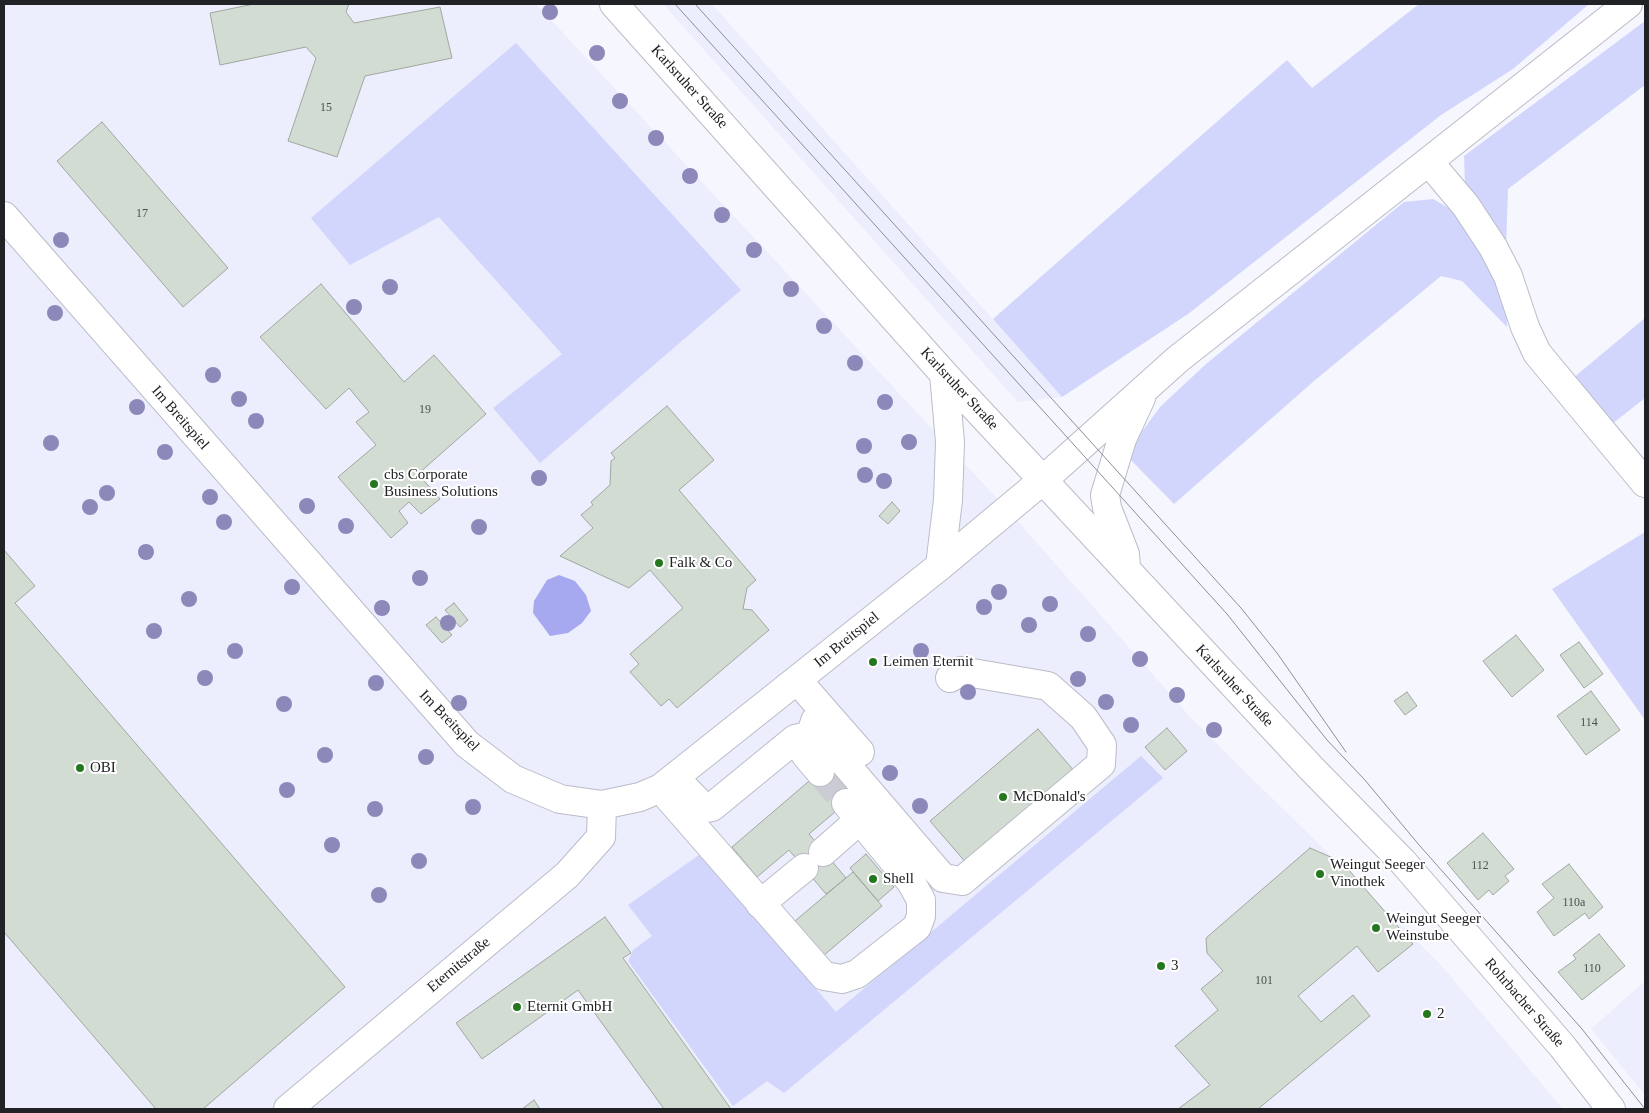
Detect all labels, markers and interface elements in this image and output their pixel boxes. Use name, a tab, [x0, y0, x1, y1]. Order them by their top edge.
street label: Karlsruher Straße	[647, 42, 731, 132]
house number: 15	[320, 101, 332, 115]
house number: 17	[136, 207, 148, 221]
street label: Karlsruher Straße	[916, 344, 1002, 434]
street label: Im Breitspiel	[147, 382, 213, 454]
house number: 19	[419, 403, 431, 417]
place label: cbs Corporate Business Solutions	[384, 466, 498, 501]
marker: cbs Corporate Business Solutions	[368, 478, 380, 490]
place label: Falk & Co	[669, 554, 732, 572]
marker: Falk & Co	[653, 557, 665, 569]
street label: Im Breitspiel	[811, 608, 883, 672]
street label: Karlsruher Straße	[1191, 641, 1277, 731]
place label: Leimen Eternit	[883, 653, 973, 671]
marker: Leimen Eternit	[867, 656, 879, 668]
street label: Im Breitspiel	[415, 686, 483, 756]
house number: 114	[1580, 716, 1598, 730]
place label: OBI	[90, 759, 116, 777]
marker: OBI	[74, 762, 86, 774]
place label: McDonald's	[1013, 788, 1086, 806]
marker: McDonald's	[997, 791, 1009, 803]
place label: Weingut Seeger Vinothek	[1330, 856, 1425, 891]
house number: 112	[1471, 859, 1489, 873]
marker: Weingut Seeger Vinothek	[1314, 868, 1326, 880]
place label: Shell	[883, 870, 914, 888]
marker: Shell	[867, 873, 879, 885]
house number: 110a	[1563, 896, 1585, 910]
place label: Weingut Seeger Weinstube	[1386, 910, 1481, 945]
marker: Weingut Seeger Weinstube	[1370, 922, 1382, 934]
street label: Eternitstraße	[424, 933, 494, 997]
street label: Rohrbacher Straße	[1480, 955, 1568, 1051]
place label: 3	[1171, 957, 1178, 975]
marker: 3	[1155, 960, 1167, 972]
house number: 110	[1583, 962, 1601, 976]
house number: 101	[1255, 974, 1273, 988]
place label: Eternit GmbH	[527, 998, 612, 1016]
marker: Eternit GmbH	[511, 1001, 523, 1013]
place label: 2	[1437, 1005, 1444, 1023]
marker: 2	[1421, 1008, 1433, 1020]

